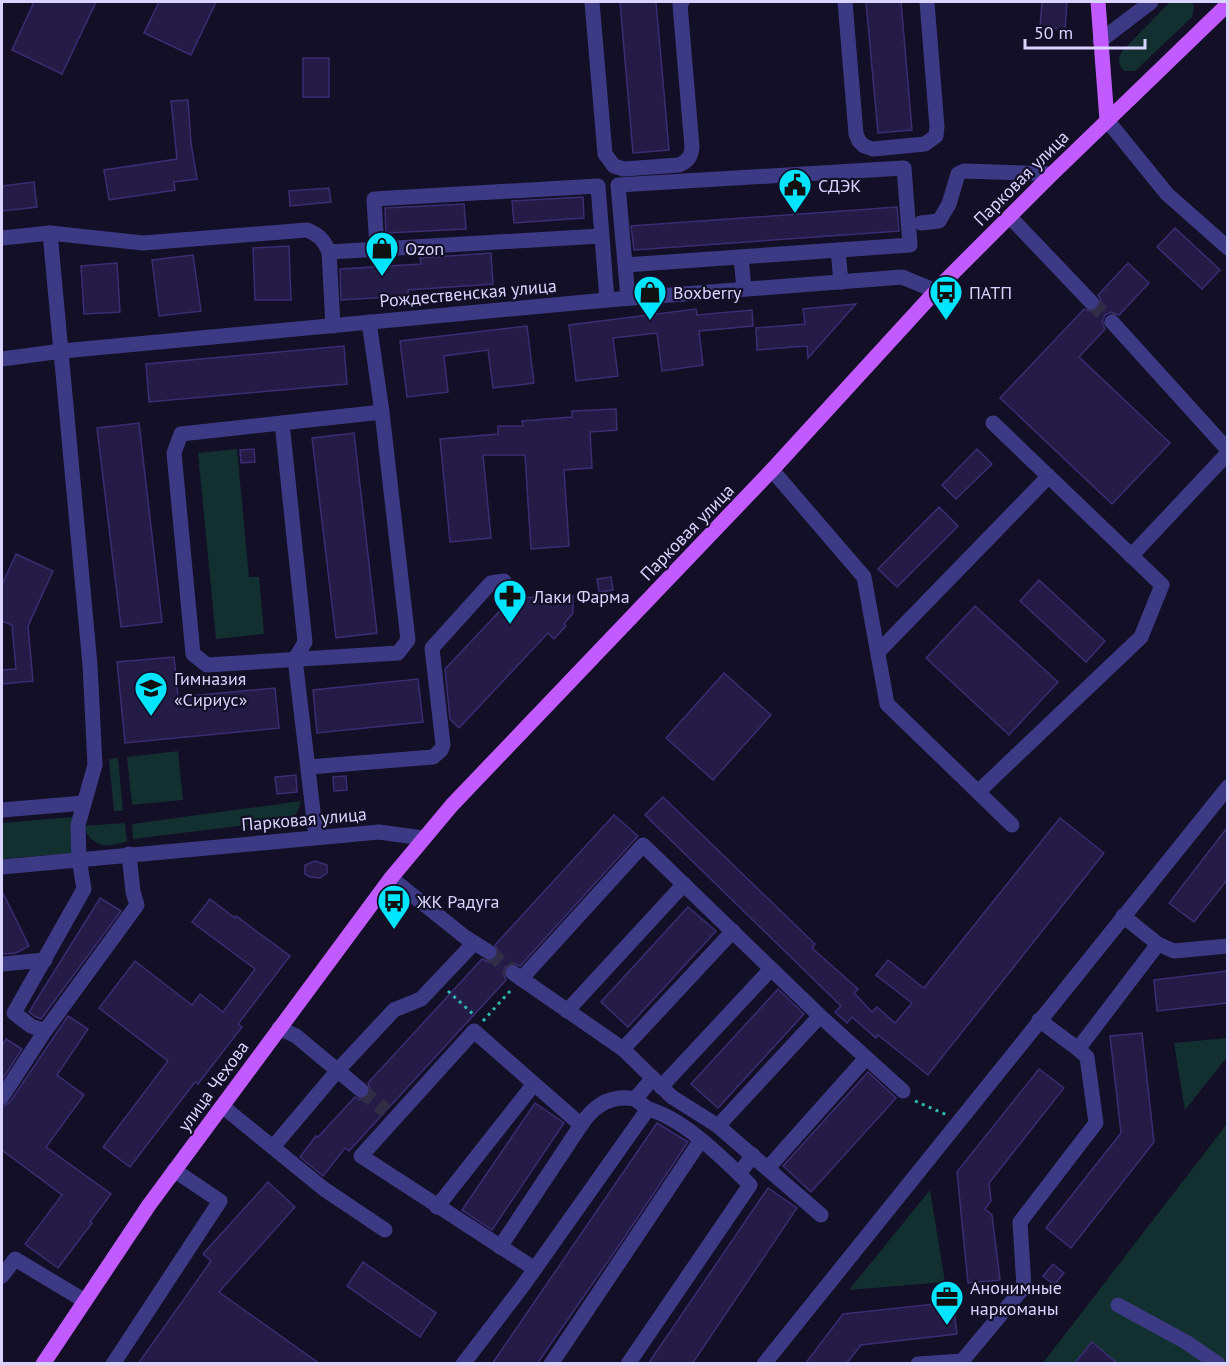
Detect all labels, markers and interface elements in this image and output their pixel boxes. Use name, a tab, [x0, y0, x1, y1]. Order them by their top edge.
scale bar	[1025, 12, 1145, 50]
text: 50 m	[1034, 21, 1073, 44]
street label: Парковая улица	[968, 125, 1074, 231]
public building icon: СДЭК	[777, 167, 813, 214]
place label: СДЭК	[818, 174, 861, 197]
shop icon: Ozon	[364, 230, 400, 277]
place label: Ozon	[405, 237, 444, 260]
street label: Рождественская улица	[378, 274, 558, 312]
shop icon: Boxberry	[632, 274, 668, 321]
bus stop icon: ПАТП	[928, 274, 964, 321]
place label: Boxberry	[673, 281, 742, 304]
place label: ПАТП	[969, 281, 1012, 304]
street label: Парковая улица	[635, 479, 739, 585]
pharmacy icon: Лаки Фарма	[492, 578, 528, 625]
place label: Лаки Фарма	[532, 585, 630, 608]
place label: Гимназия «Сириус»	[174, 667, 247, 711]
school or university icon: Гимназия «Сириус»	[133, 670, 169, 717]
street label: Парковая улица	[240, 802, 368, 836]
bus stop icon: ЖК Радуга	[376, 883, 412, 930]
place label: ЖК Радуга	[416, 890, 499, 913]
street label: улица Чехова	[172, 1036, 254, 1136]
place label: Анонимные наркоманы	[970, 1276, 1062, 1320]
office icon: Анонимные наркоманы	[929, 1279, 965, 1326]

